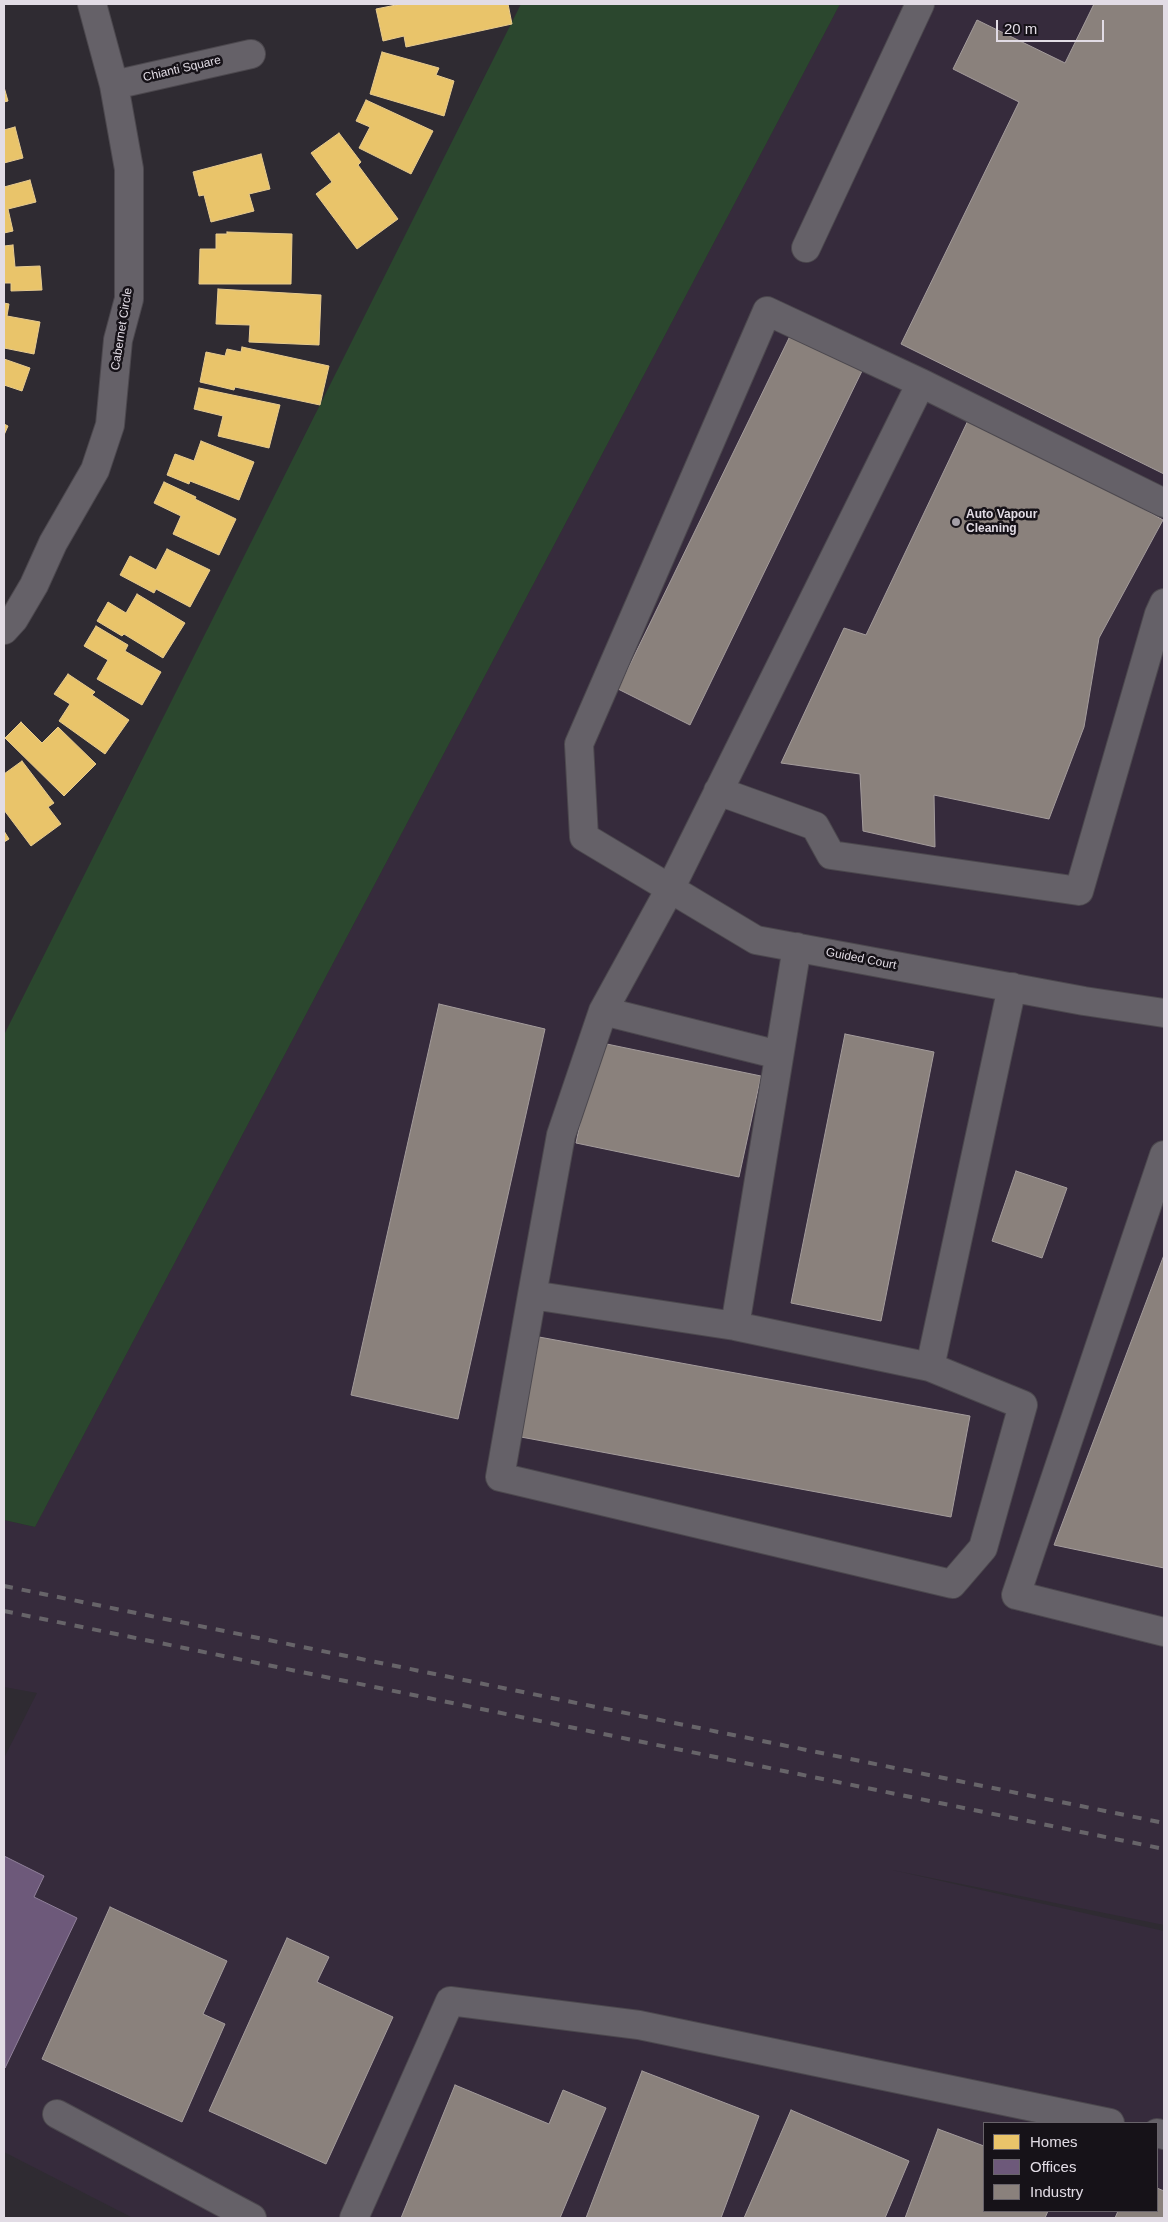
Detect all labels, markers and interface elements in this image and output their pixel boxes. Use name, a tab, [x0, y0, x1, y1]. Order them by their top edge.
scale bar	[998, 10, 1106, 42]
text: 20 m	[1004, 20, 1037, 37]
street label: Chianti Square	[142, 53, 222, 85]
street label: Cabernet Circle	[108, 287, 136, 371]
place label: Auto Vapour Cleaning	[966, 508, 1037, 536]
marker: Auto Vapour Cleaning	[950, 516, 962, 528]
street label: Guided Court	[825, 945, 897, 973]
legend	[983, 2122, 1158, 2212]
text: Homes	[1030, 2133, 1078, 2150]
text: Offices	[1030, 2158, 1076, 2175]
text: Industry	[1030, 2183, 1083, 2200]

